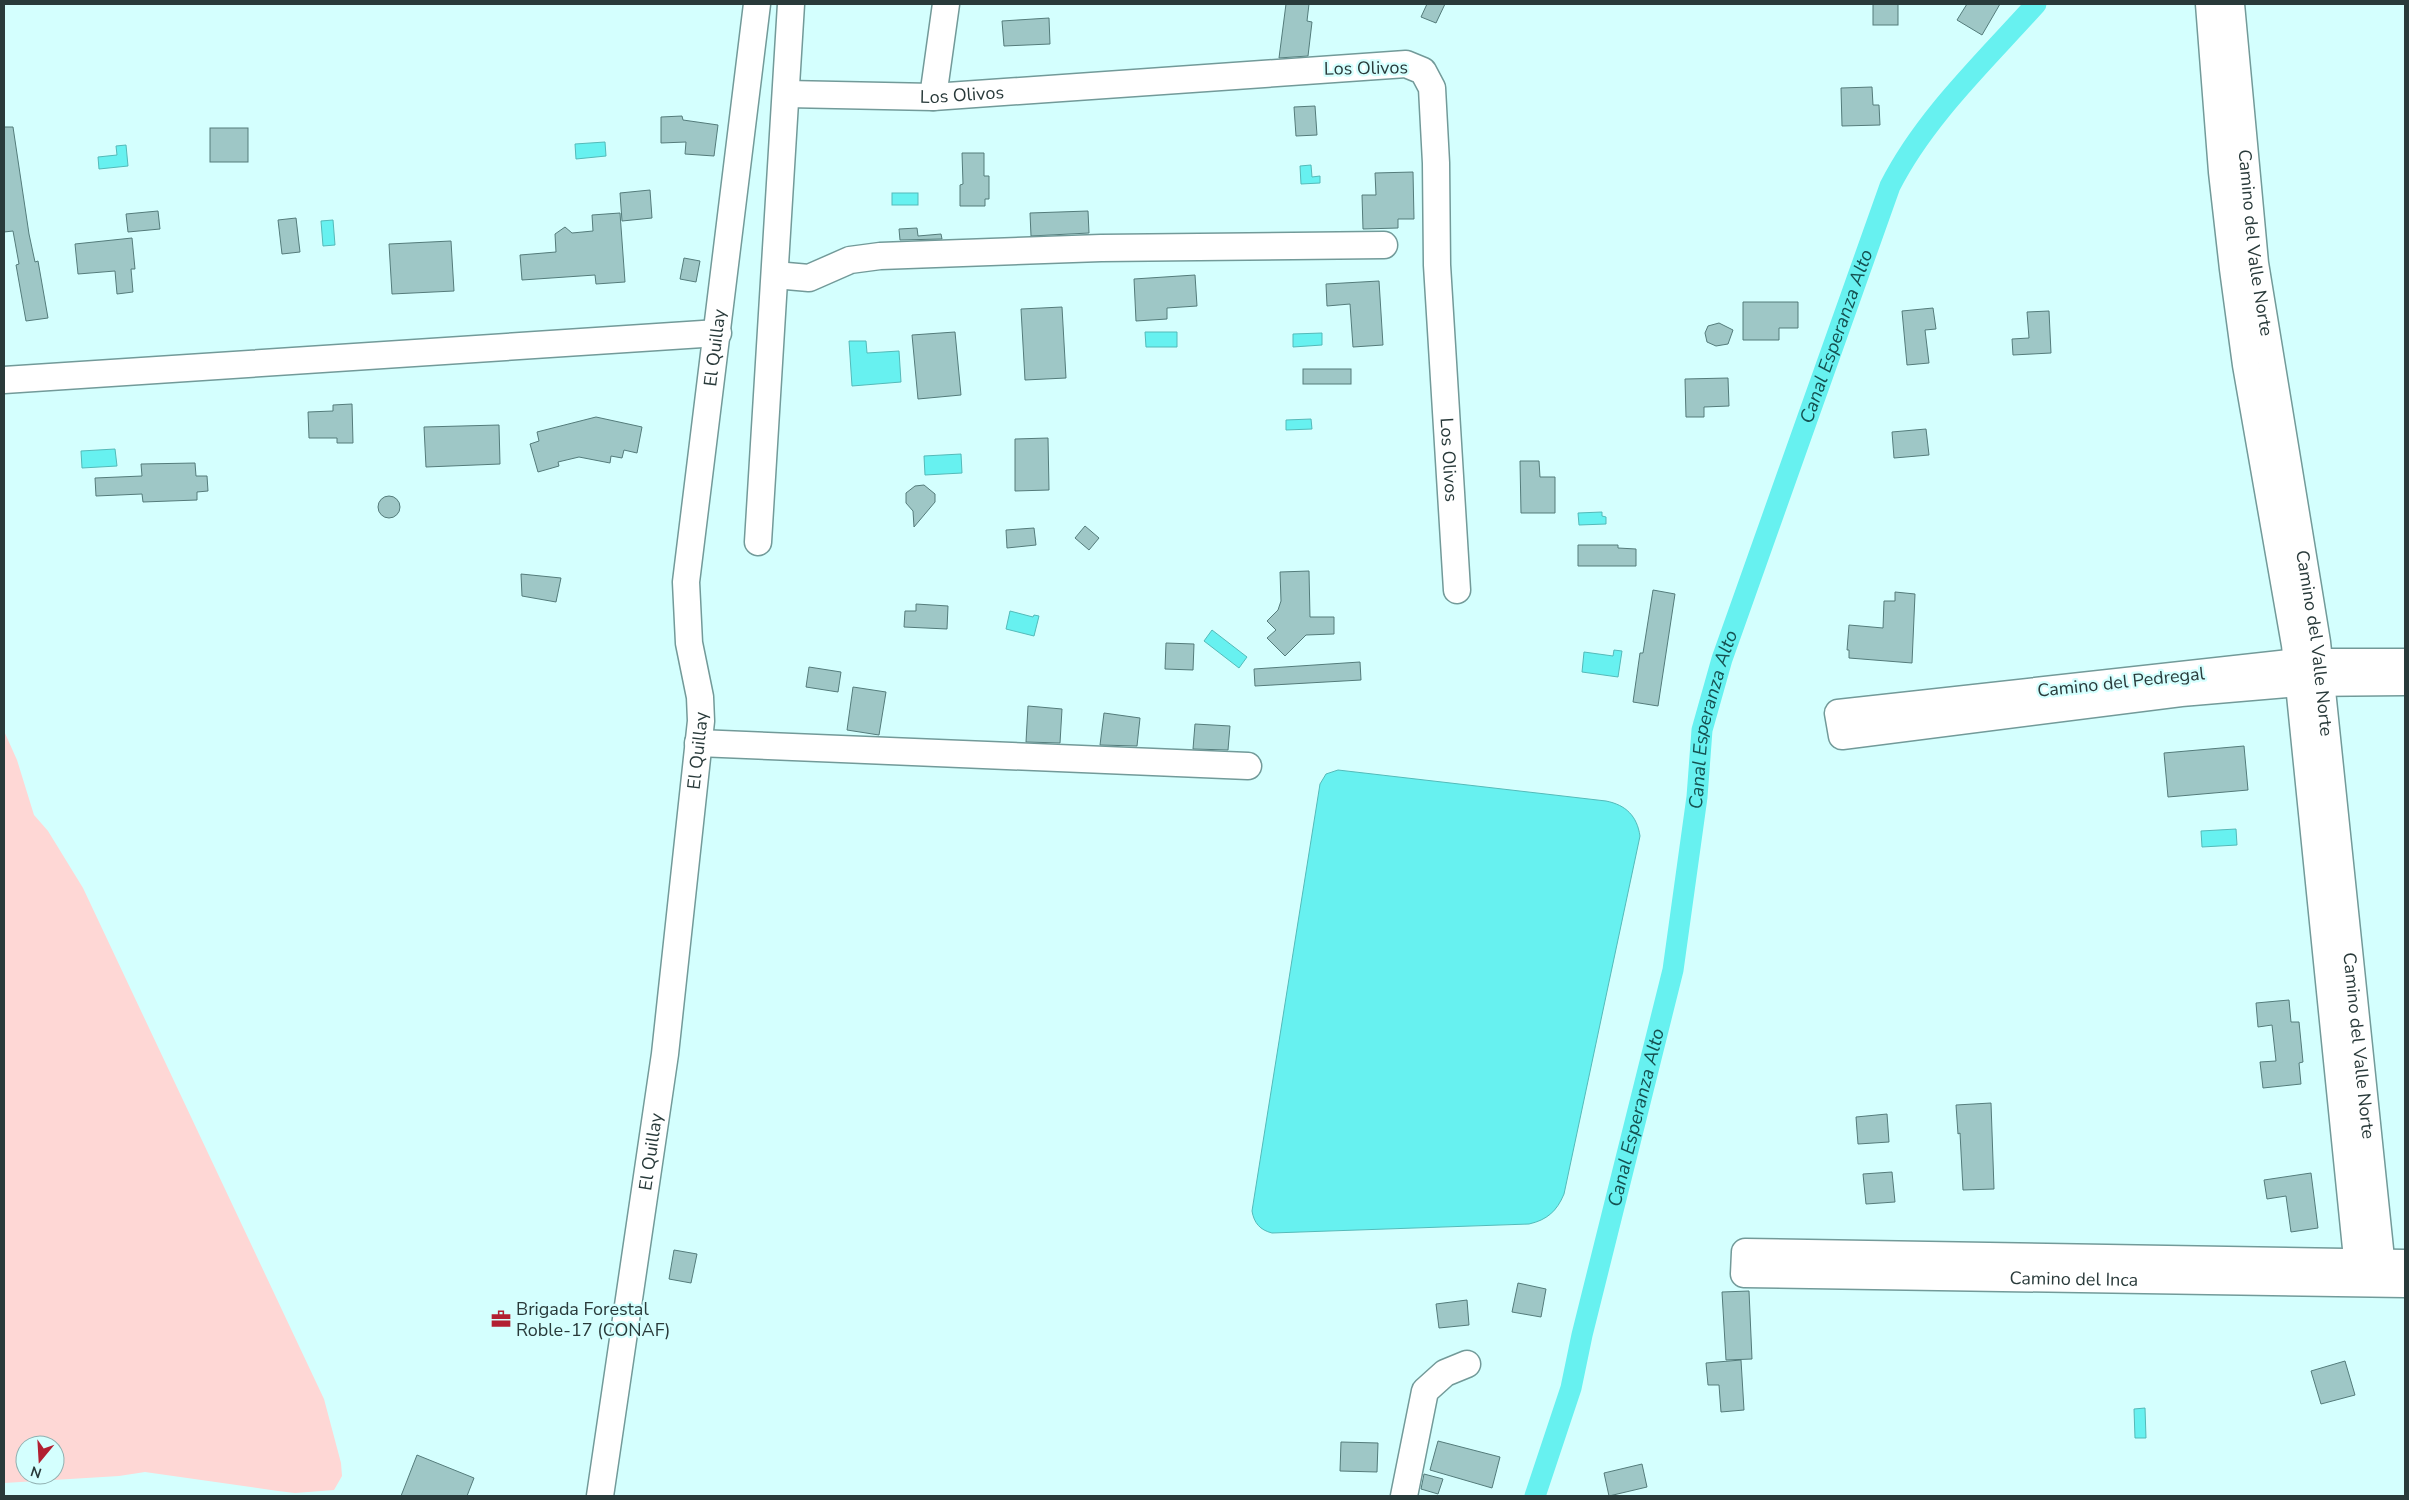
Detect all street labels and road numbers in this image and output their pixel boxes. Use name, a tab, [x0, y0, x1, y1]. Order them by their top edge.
street label: Los Olivos	[1324, 55, 1408, 81]
street label: Los Olivos	[920, 80, 1005, 109]
street label: Camino del Valle Norte	[2233, 148, 2279, 338]
street label: El Quillay	[698, 307, 732, 388]
street label: Los Olivos	[1434, 417, 1464, 502]
street label: Camino del Valle Norte	[2290, 548, 2339, 737]
street label: Camino del Pedregal	[2036, 661, 2207, 703]
street label: El Quillay	[682, 710, 713, 791]
street label: Camino del Valle Norte	[2337, 951, 2381, 1140]
street label: El Quillay	[633, 1111, 668, 1192]
street label: Camino del Inca	[2009, 1266, 2138, 1292]

